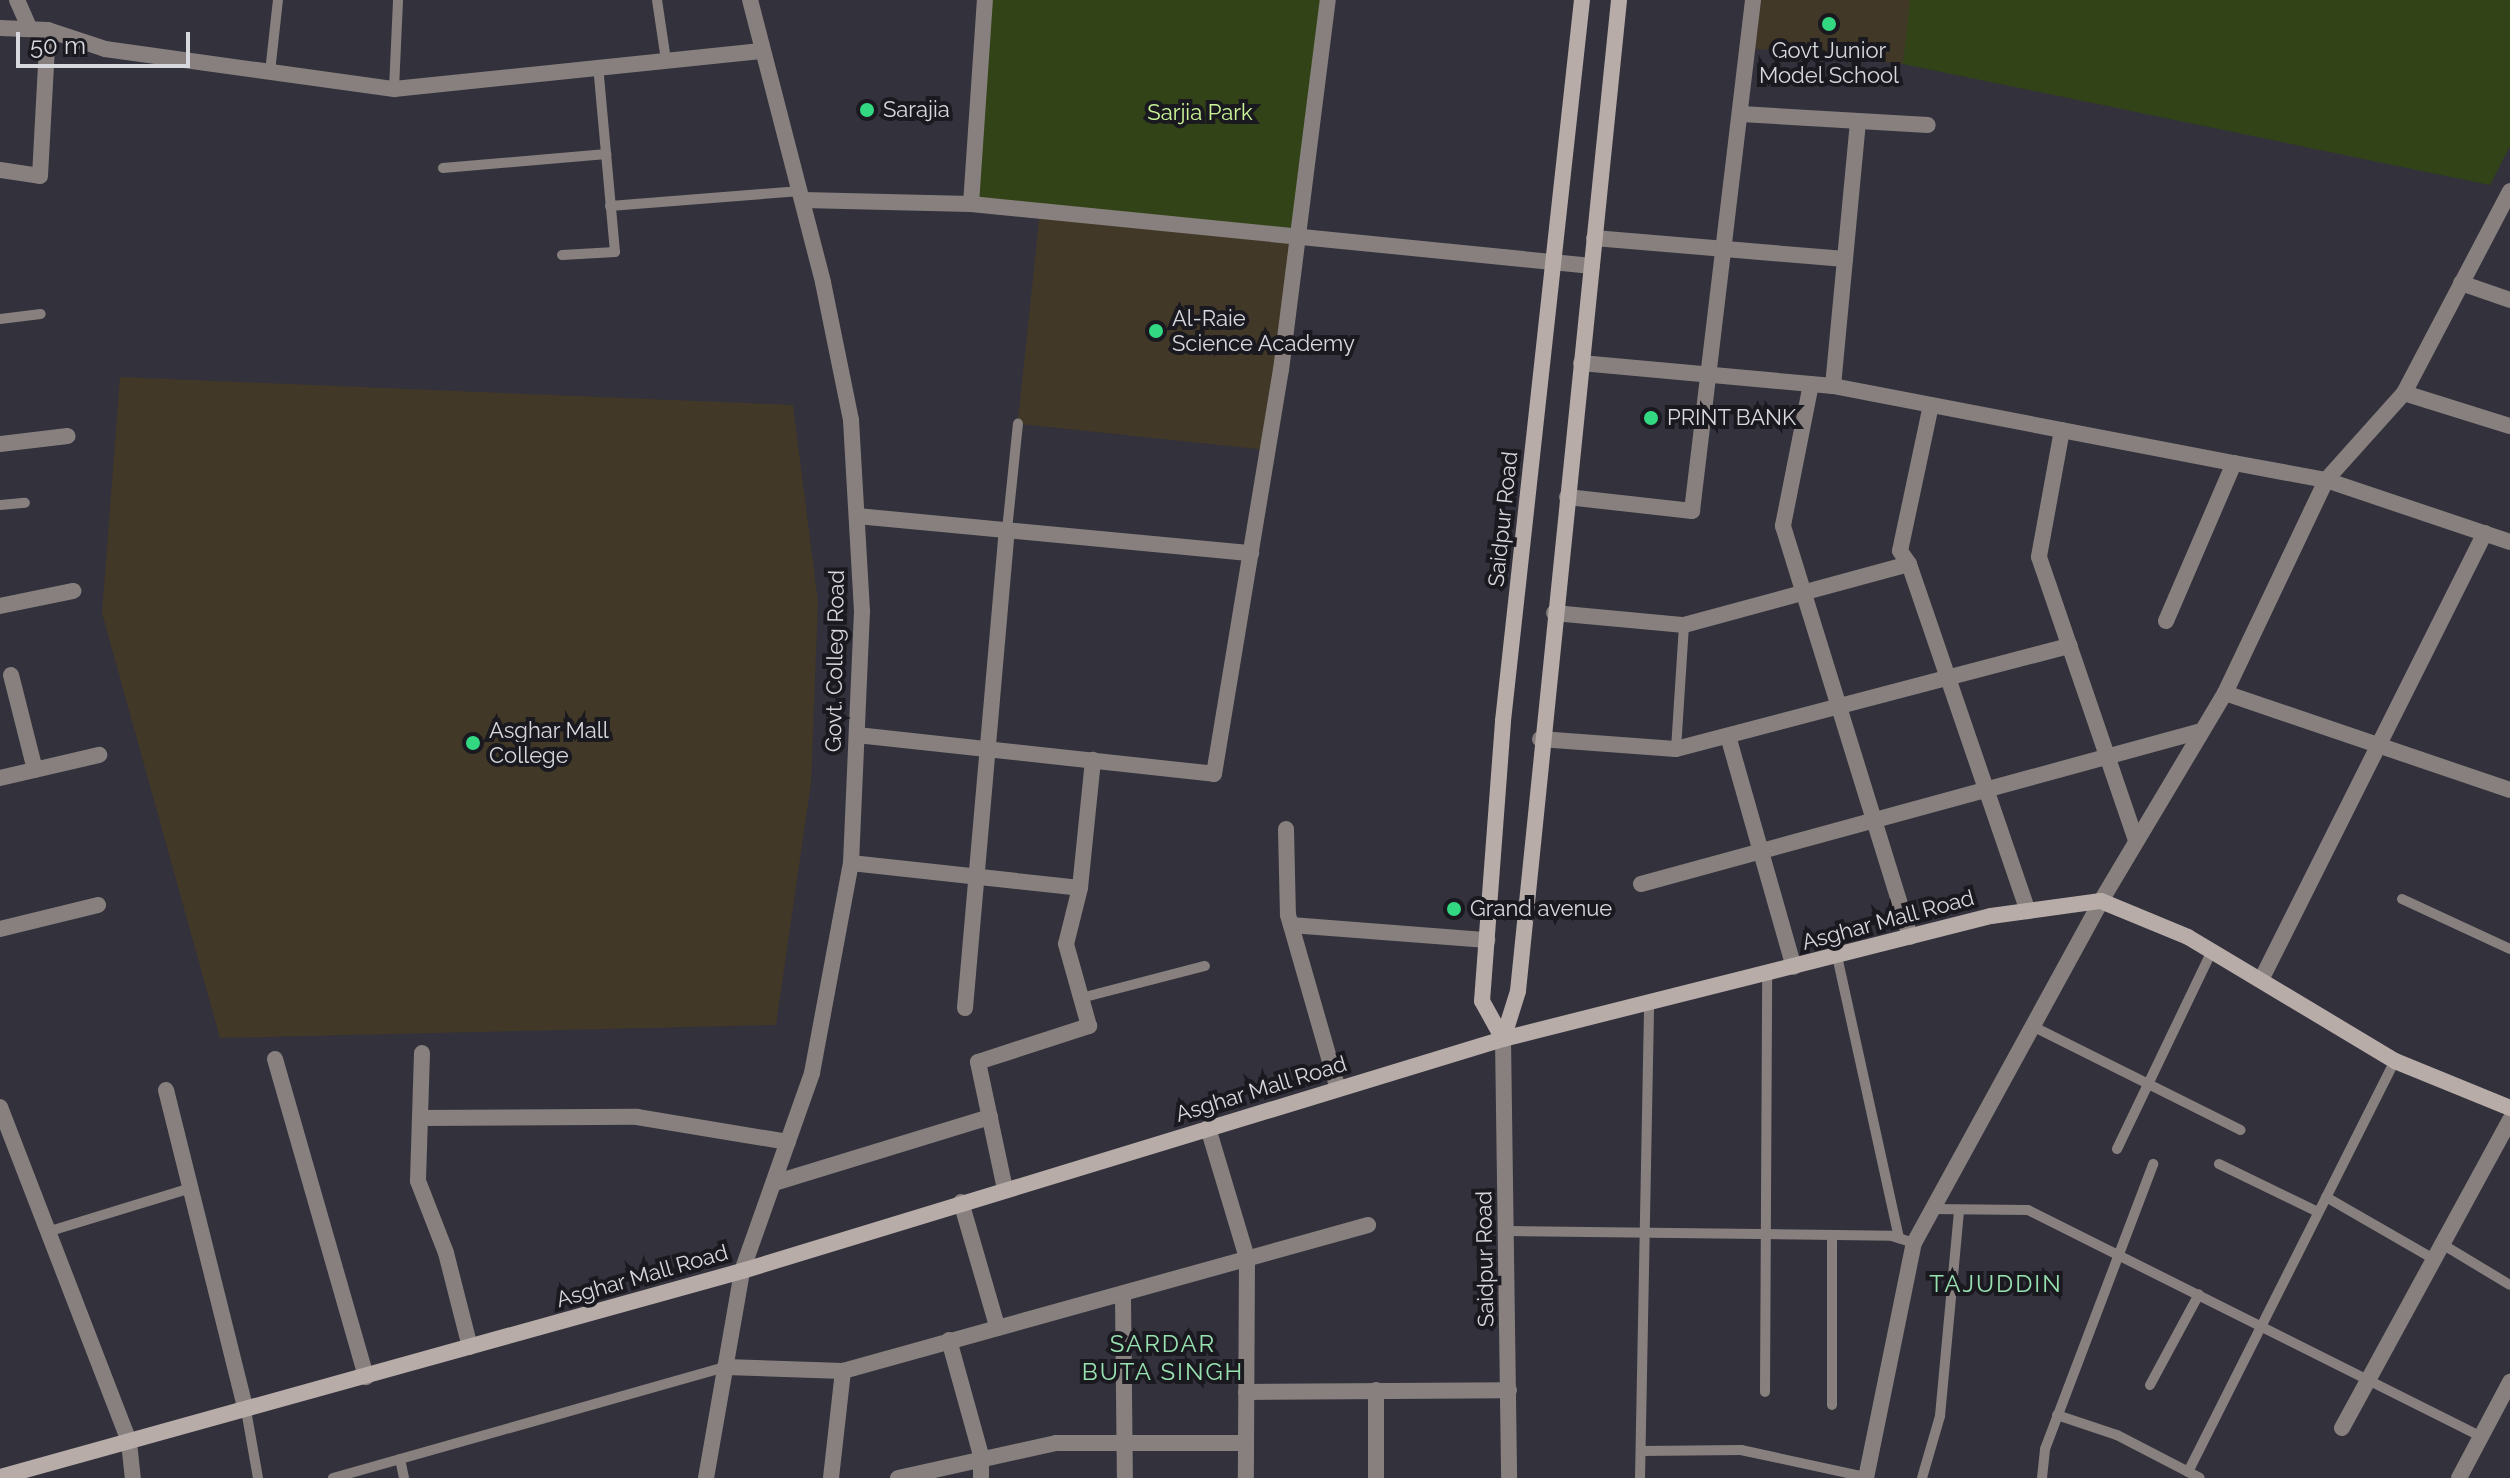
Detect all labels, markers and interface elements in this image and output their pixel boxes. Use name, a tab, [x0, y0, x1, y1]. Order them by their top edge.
marker: Govt Junior Model School	[1820, 15, 1838, 33]
scale bar	[20, 16, 194, 66]
text: 50 m	[30, 31, 86, 60]
place label: Govt Junior Model School	[1759, 37, 1899, 88]
place label: Sarajia	[883, 97, 950, 123]
park label: Sarjia Park	[1147, 100, 1253, 126]
marker: Sarajia	[858, 101, 876, 119]
place label: Al-Raie Science Academy	[1172, 305, 1356, 356]
marker: Al-Raie Science Academy	[1147, 322, 1165, 340]
place label: PRINT BANK	[1667, 405, 1797, 431]
marker: PRINT BANK	[1642, 409, 1660, 427]
street label: Saidpur Road	[1483, 450, 1523, 588]
street label: Govt. Colleg Road	[820, 570, 850, 752]
place label: Asghar Mall College	[489, 717, 609, 768]
marker: Asghar Mall College	[464, 734, 482, 752]
street label: Asghar Mall Road	[1798, 884, 1978, 956]
place label: Grand avenue	[1470, 896, 1612, 922]
marker: Grand avenue	[1445, 900, 1463, 918]
street label: Asghar Mall Road	[1172, 1050, 1350, 1128]
street label: Saidpur Road	[1471, 1190, 1499, 1328]
street label: Asghar Mall Road	[553, 1239, 731, 1313]
district label: TAJUDDIN	[1929, 1270, 2063, 1298]
district label: SARDAR BUTA SINGH	[1081, 1330, 1245, 1386]

